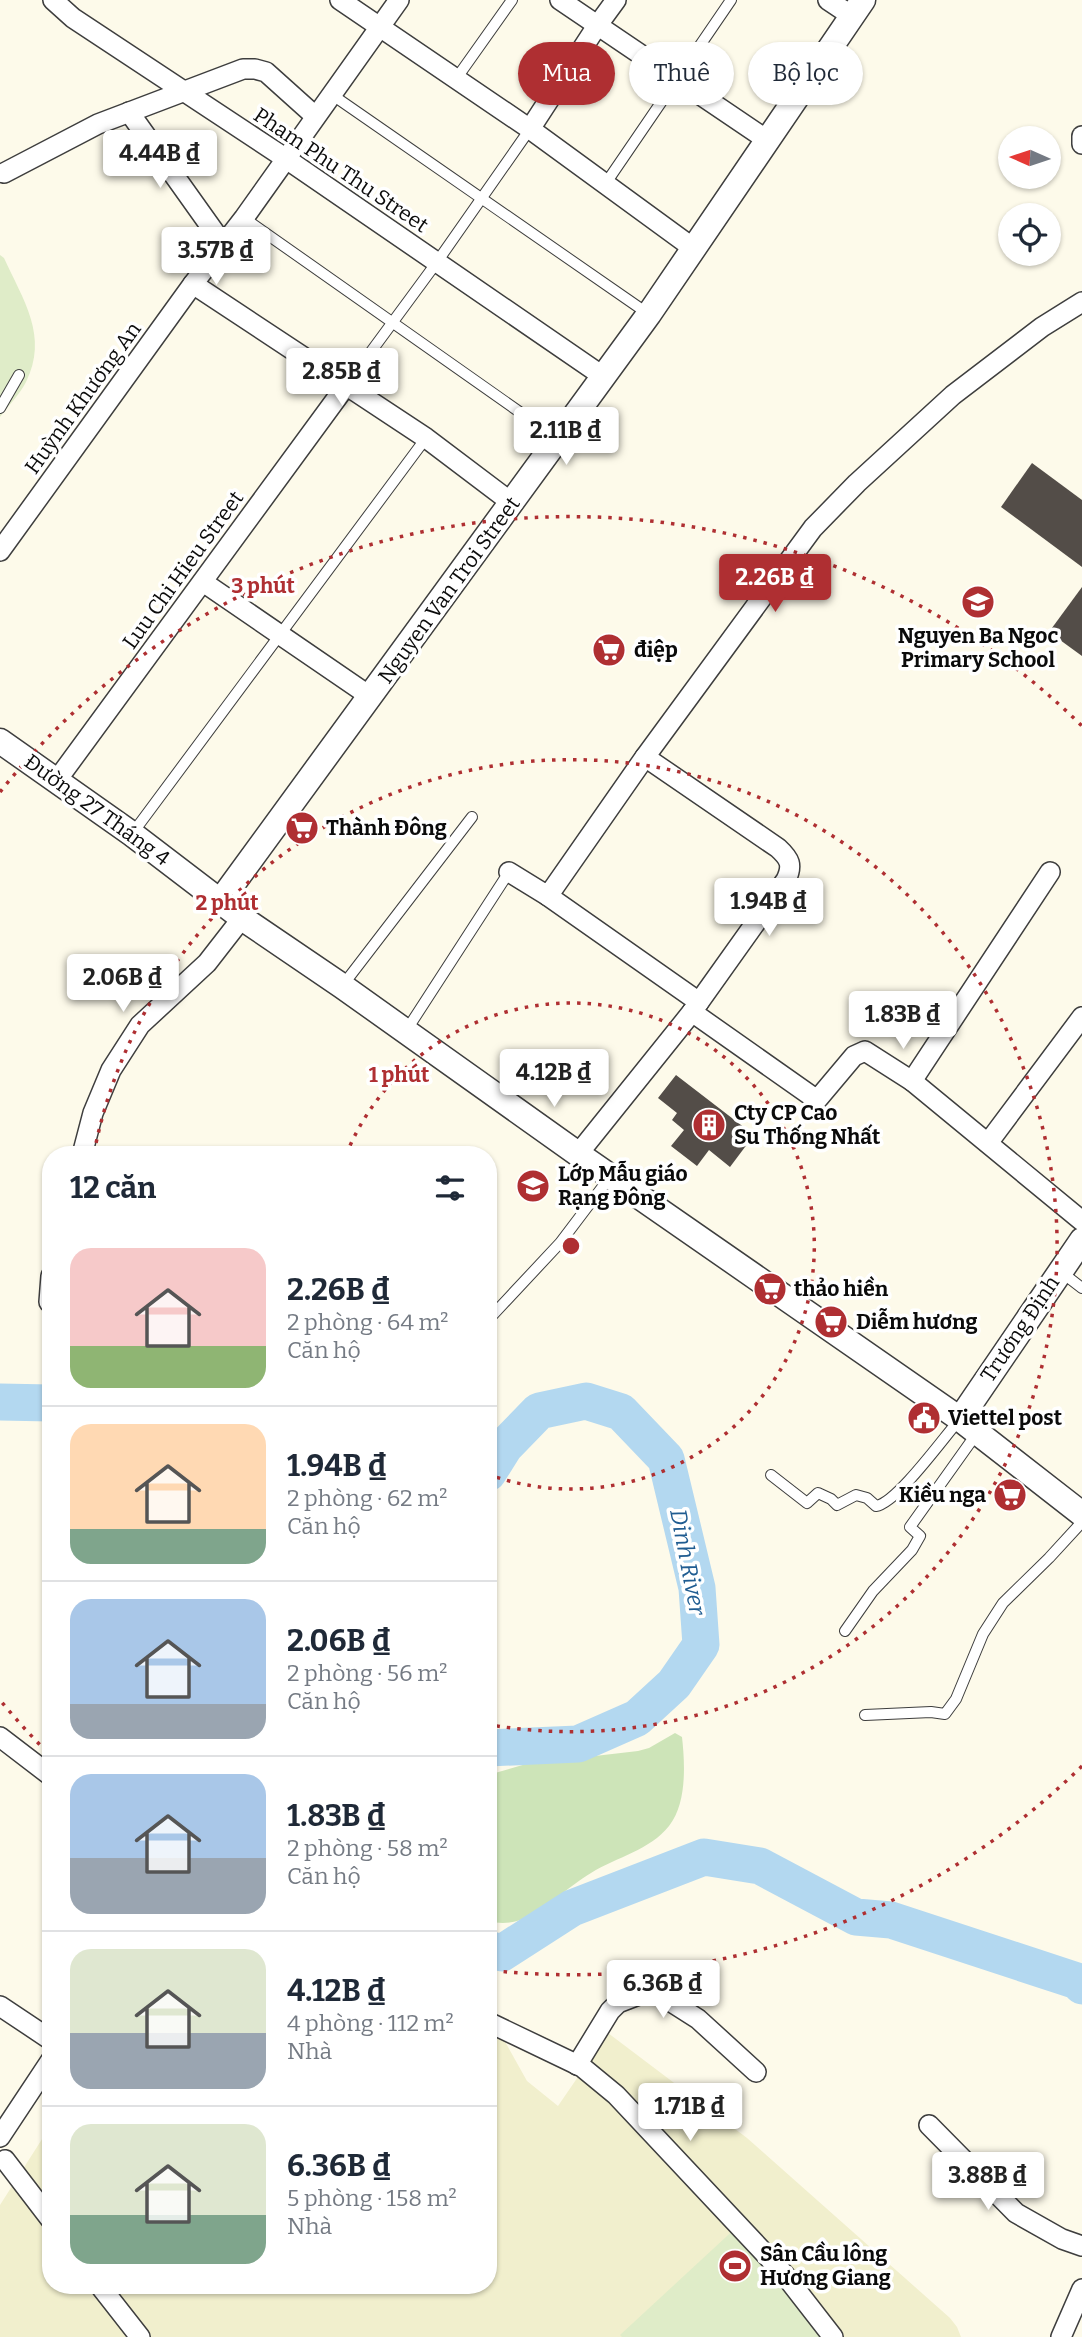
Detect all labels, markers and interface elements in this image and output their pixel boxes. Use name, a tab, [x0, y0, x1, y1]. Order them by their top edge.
chip: Mua	[518, 42, 615, 105]
chip: Thuê	[629, 42, 734, 105]
chip: Bộ lọc	[748, 42, 863, 105]
street label: Pham Phu Thu Street	[249, 102, 434, 238]
north arrow	[998, 126, 1060, 189]
map controls	[998, 126, 1061, 266]
pin: 4.44B ₫	[95, 130, 225, 190]
text: 4.44B ₫	[119, 139, 201, 167]
button: locate	[998, 203, 1061, 266]
pin: 3.57B ₫	[151, 228, 281, 287]
text: 3.57B ₫	[177, 236, 255, 264]
street label: Huỳnh Khương An	[19, 317, 147, 479]
pin: 2.85B ₫	[277, 348, 407, 408]
text: 2.85B ₫	[302, 357, 382, 385]
pin: 2.11B ₫	[501, 407, 631, 467]
text: 2.11B ₫	[530, 416, 602, 444]
street label: Luu Chi Hieu Street	[117, 486, 249, 654]
street label: Nguyen Van Troi Street	[373, 491, 526, 688]
pin: 2.26B ₫	[710, 554, 840, 614]
text: 2.26B ₫	[735, 563, 815, 591]
text: 3 phút	[231, 573, 295, 599]
school or university icon: Nguyen Ba Ngoc Primary School	[959, 583, 997, 621]
place label: Nguyen Ba Ngoc Primary School	[898, 623, 1058, 673]
supermarket icon: điệp	[590, 631, 628, 669]
place label: điệp	[634, 637, 678, 663]
street label: Đường 27 Tháng 4	[19, 748, 175, 872]
supermarket icon: Thành Đông	[283, 809, 321, 847]
place label: Thành Đông	[326, 815, 447, 841]
pin: 1.94B ₫	[704, 878, 834, 938]
text: 1.94B ₫	[730, 887, 808, 915]
text: 2 phút	[195, 890, 259, 916]
pin: 2.06B ₫	[58, 954, 188, 1014]
text: 2.06B ₫	[83, 963, 163, 991]
pin: 1.83B ₫	[838, 992, 968, 1051]
text: 1.83B ₫	[865, 1000, 941, 1028]
pin: 4.12B ₫	[489, 1050, 619, 1109]
text: 4.12B ₫	[516, 1058, 592, 1086]
text: 1 phút	[369, 1062, 430, 1088]
place label: Cty CP Cao Su Thống Nhất	[734, 1100, 881, 1150]
building icon: Cty CP Cao Su Thống Nhất	[690, 1106, 728, 1144]
place label: Lớp Mẫu giáo Rạng Đông	[558, 1160, 688, 1211]
school or university icon: Lớp Mẫu giáo Rạng Đông	[514, 1167, 552, 1205]
icon: filters	[431, 1169, 469, 1207]
text: 12 căn	[70, 1170, 156, 1206]
centre of rings	[559, 1234, 583, 1258]
supermarket icon: thảo hiền	[751, 1270, 789, 1308]
street label: Trương Định	[975, 1271, 1065, 1387]
text: 2.26B ₫	[287, 1272, 391, 1308]
place label: thảo hiền	[794, 1275, 889, 1302]
icon: home	[126, 1276, 210, 1360]
supermarket icon: Diễm hương	[812, 1303, 850, 1341]
place label: Diễm hương	[856, 1307, 978, 1335]
text: 2 phòng · 64 m²	[287, 1308, 449, 1336]
text: Căn hộ	[287, 1336, 361, 1364]
public building icon: Viettel post	[905, 1399, 943, 1437]
place label: Viettel post	[948, 1405, 1063, 1431]
text: 1.94B ₫	[287, 1448, 388, 1484]
icon: home	[126, 1452, 210, 1536]
supermarket icon: Kiều nga	[991, 1476, 1029, 1514]
place label: Kiều nga	[899, 1481, 986, 1508]
text: 2 phòng · 62 m²	[287, 1484, 447, 1512]
water label: Dinh River	[664, 1507, 712, 1619]
text: Căn hộ	[287, 1512, 361, 1540]
text: 2.06B ₫	[287, 1623, 392, 1659]
icon: home	[126, 1627, 210, 1711]
text: 2 phòng · 56 m²	[287, 1659, 447, 1687]
text: Căn hộ	[287, 1687, 361, 1715]
text: 1.83B ₫	[287, 1798, 387, 1834]
icon: home	[126, 1802, 210, 1886]
text: 2 phòng · 58 m²	[287, 1834, 448, 1862]
text: Căn hộ	[287, 1862, 361, 1890]
pin: 6.36B ₫	[598, 1960, 728, 2020]
text: 6.36B ₫	[623, 1969, 703, 1997]
text: 4.12B ₫	[287, 1973, 387, 2009]
icon: home	[126, 1977, 210, 2061]
text: 4 phòng · 112 m²	[287, 2009, 454, 2037]
text: Nhà	[287, 2037, 332, 2065]
pin: 1.71B ₫	[625, 2084, 755, 2143]
text: 1.71B ₫	[654, 2092, 726, 2120]
text: 6.36B ₫	[287, 2148, 392, 2184]
icon: home	[126, 2152, 210, 2236]
pin: 3.88B ₫	[923, 2152, 1053, 2212]
text: 3.88B ₫	[948, 2161, 1028, 2189]
text: 5 phòng · 158 m²	[287, 2184, 457, 2212]
text: Nhà	[287, 2212, 332, 2240]
place label: Sân Cầu lông Hương Giang	[760, 2240, 891, 2291]
sports icon: Sân Cầu lông Hương Giang	[716, 2247, 754, 2285]

